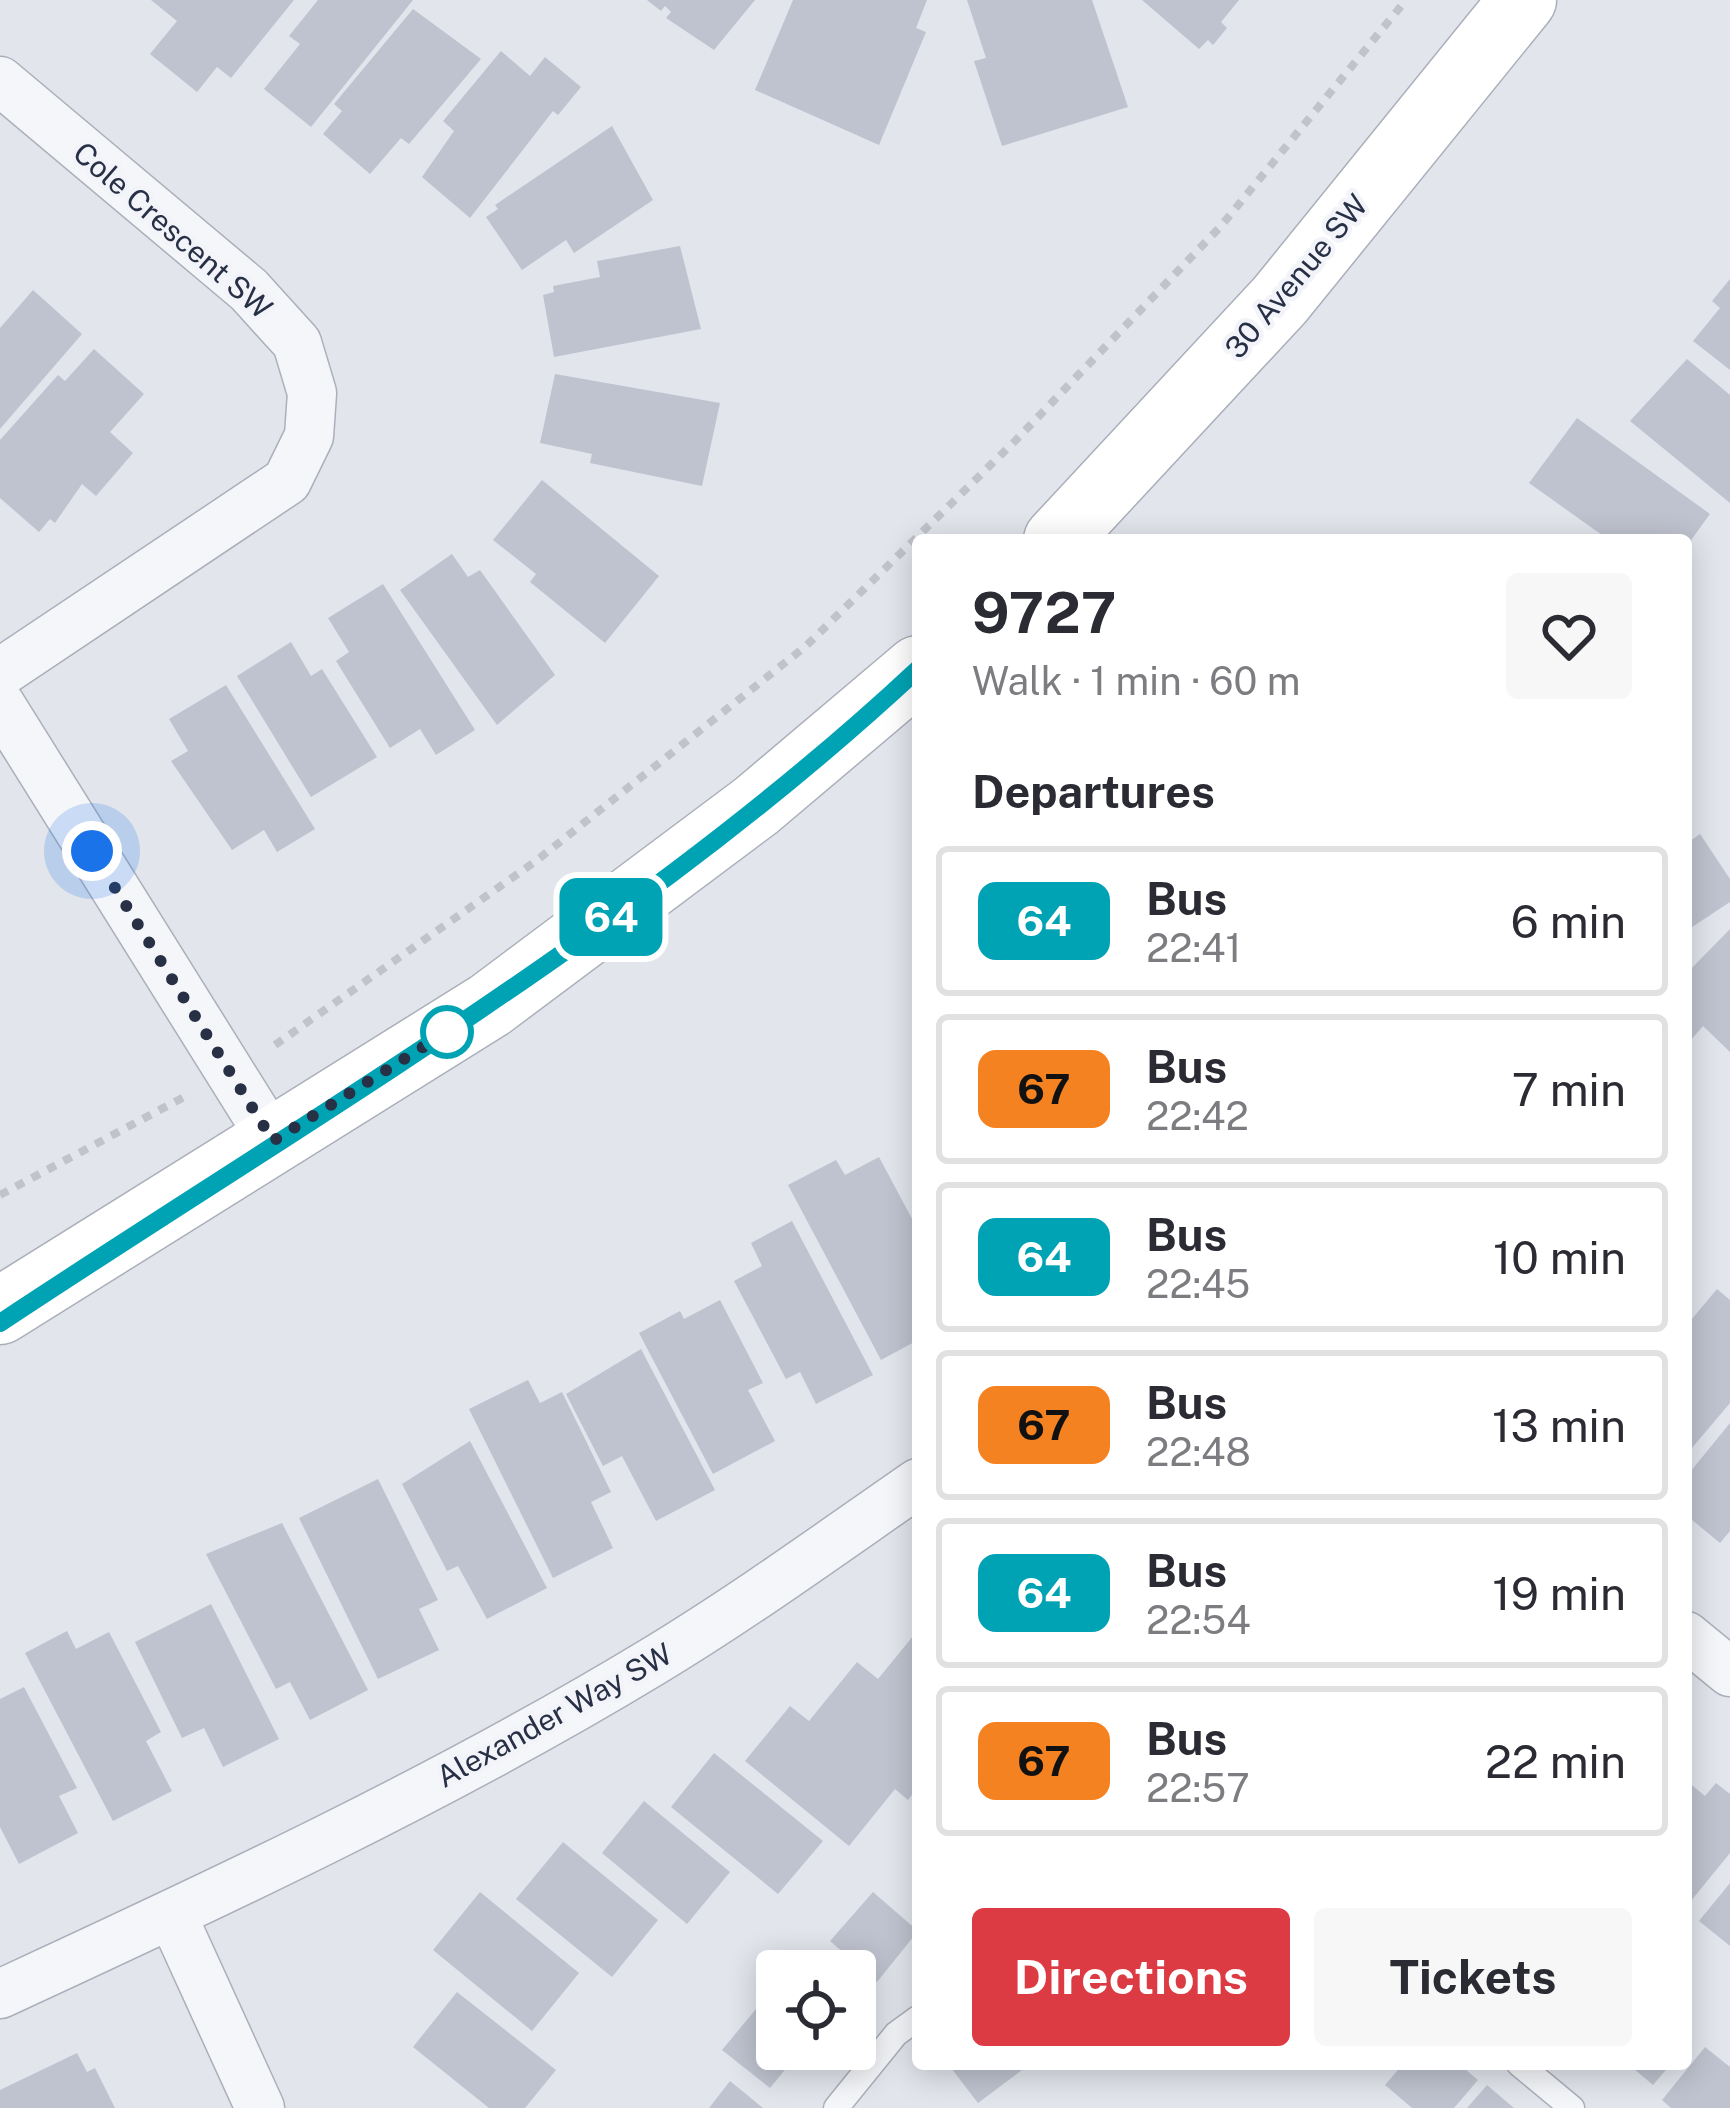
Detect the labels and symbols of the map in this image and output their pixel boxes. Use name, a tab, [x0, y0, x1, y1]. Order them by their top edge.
street label: Cole Crescent SW	[66, 134, 280, 326]
street label: 30 Avenue SW	[1217, 187, 1375, 365]
your location	[62, 821, 122, 881]
line badge: 64	[557, 878, 665, 956]
unlabelled marker	[422, 1007, 472, 1057]
street label: Alexander Way SW	[430, 1635, 678, 1795]

